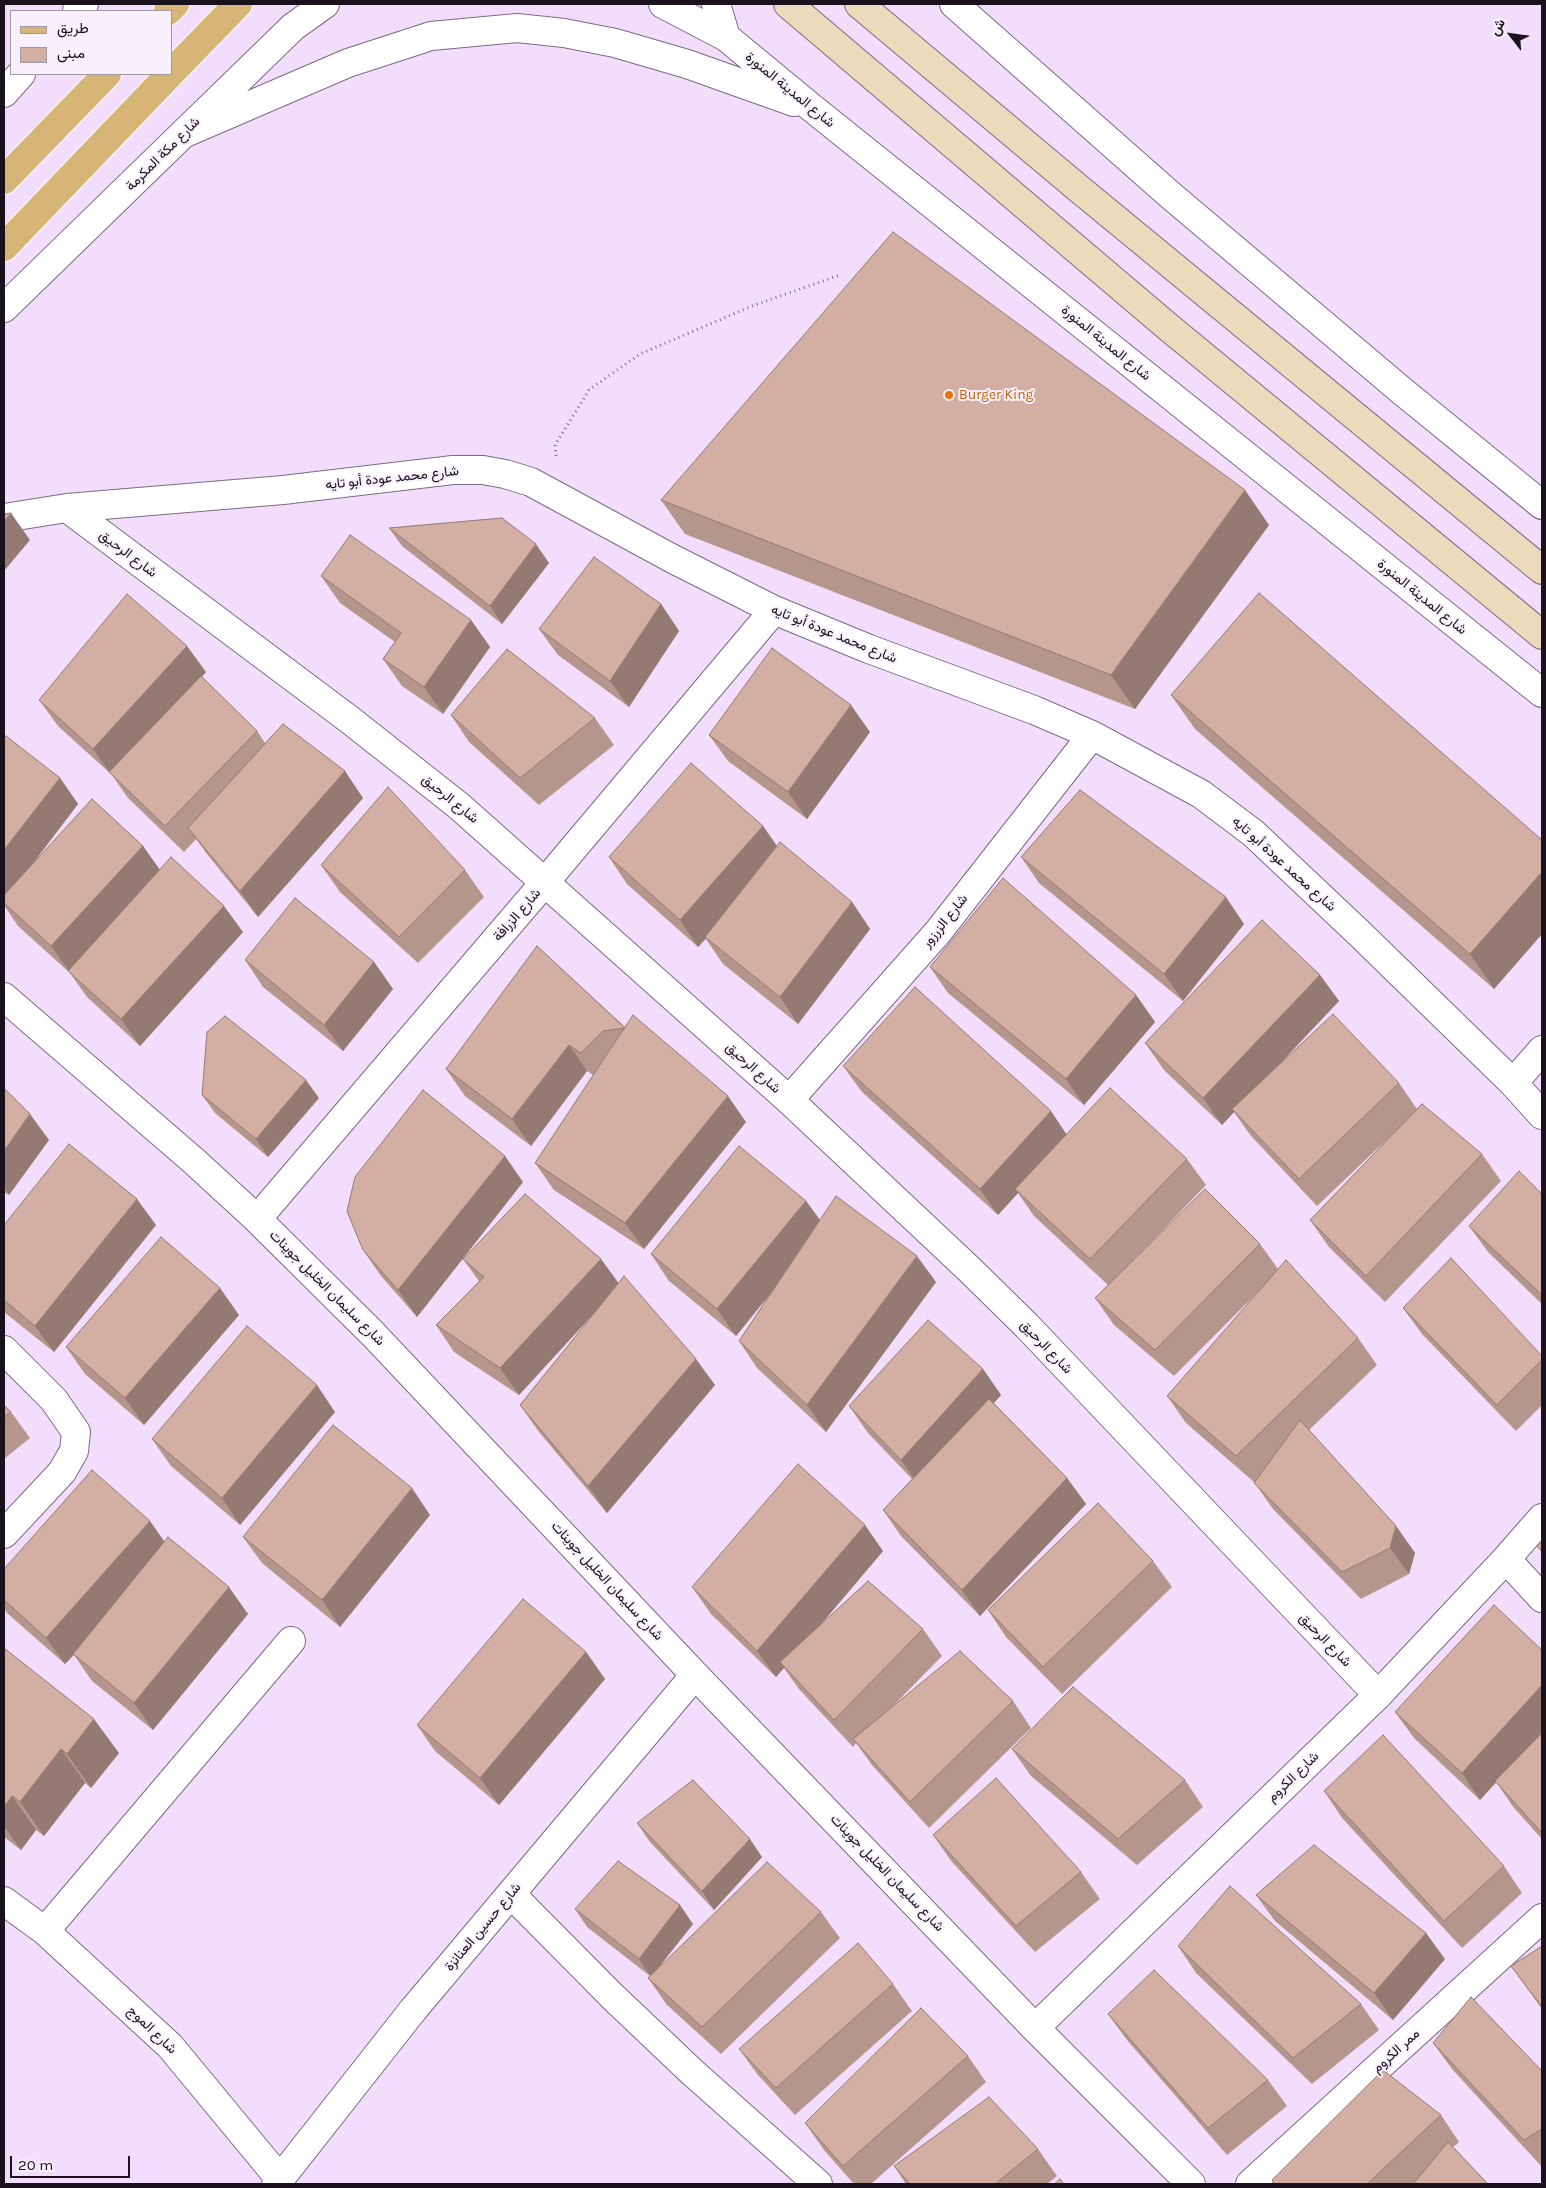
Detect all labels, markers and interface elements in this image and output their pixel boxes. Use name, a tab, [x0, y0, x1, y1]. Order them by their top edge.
legend	[10, 10, 172, 75]
north arrow	[1486, 10, 1536, 60]
text: ش	[1486, 16, 1509, 39]
text: طريق	[57, 19, 89, 37]
text: مبنى	[57, 44, 85, 62]
street label: شارع المدينة المنورة	[742, 49, 838, 131]
street label: شارع مكة المكرمة	[122, 113, 204, 195]
street label: شارع المدينة المنورة	[1058, 302, 1154, 384]
place label: Burger King	[959, 387, 1034, 403]
marker: Burger King	[943, 389, 955, 401]
street label: شارع محمد عودة أبو تايه	[324, 463, 460, 493]
street label: شارع الرحيق	[96, 527, 160, 581]
street label: شارع المدينة المنورة	[1374, 556, 1470, 638]
street label: شارع محمد عودة أبو تايه	[769, 601, 899, 667]
street label: شارع الرحيق	[418, 771, 482, 827]
street label: شارع محمد عودة أبو تايه	[1229, 813, 1339, 915]
street label: شارع الزرافة	[489, 885, 545, 945]
street label: شارع الزرزور	[918, 891, 972, 951]
street label: شارع الرحيق	[722, 1039, 784, 1097]
street label: شارع سليمان الخليل جوينات	[266, 1227, 388, 1349]
street label: شارع الرحيق	[1016, 1317, 1076, 1377]
street label: شارع سليمان الخليل جوينات	[547, 1518, 667, 1644]
street label: شارع الرحيق	[1295, 1610, 1355, 1670]
street label: شارع الكروم	[1264, 1748, 1322, 1806]
street label: شارع سليمان الخليل جوينات	[827, 1811, 947, 1935]
street label: شارع حسين العنانزة	[441, 1879, 525, 1975]
street label: شارع الموج	[124, 2002, 180, 2058]
street label: ممر الكروم	[1369, 2025, 1423, 2077]
scale bar	[12, 2146, 132, 2178]
text: 20 m	[18, 2156, 53, 2174]

